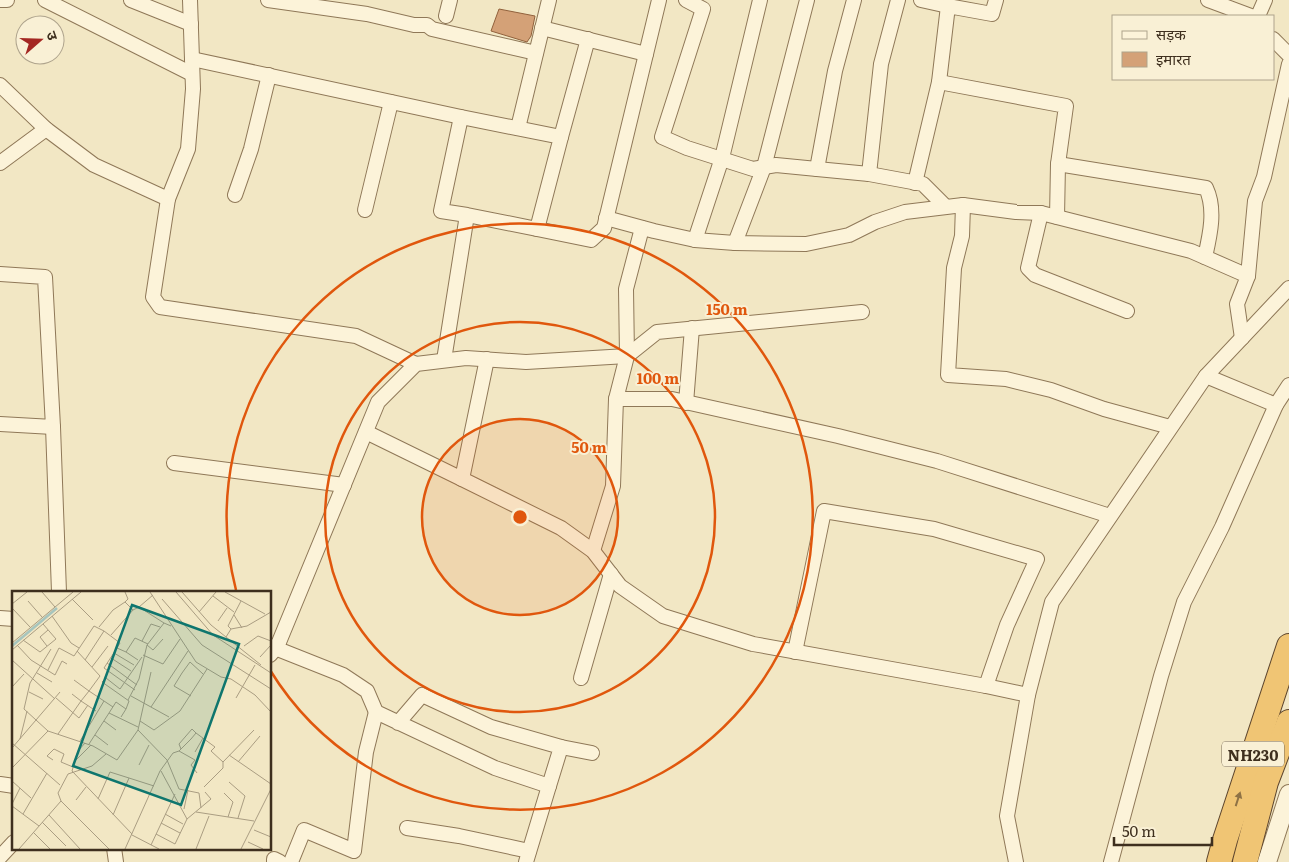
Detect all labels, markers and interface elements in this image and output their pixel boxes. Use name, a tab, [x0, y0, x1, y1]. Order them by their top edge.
north arrow	[15, 15, 65, 65]
legend	[1112, 15, 1274, 80]
text: सड़क	[1156, 22, 1186, 45]
text: उ	[42, 28, 64, 43]
text: इमारत	[1156, 47, 1191, 70]
text: 150 m	[706, 297, 748, 320]
text: 100 m	[637, 366, 679, 389]
text: 50 m	[571, 435, 607, 458]
centre of rings	[511, 508, 529, 526]
inset map	[12, 591, 271, 850]
road number: NH230	[1222, 742, 1284, 766]
one-way arrow	[1235, 791, 1243, 806]
scale bar	[1114, 814, 1212, 846]
text: 50 m	[1122, 819, 1156, 842]

